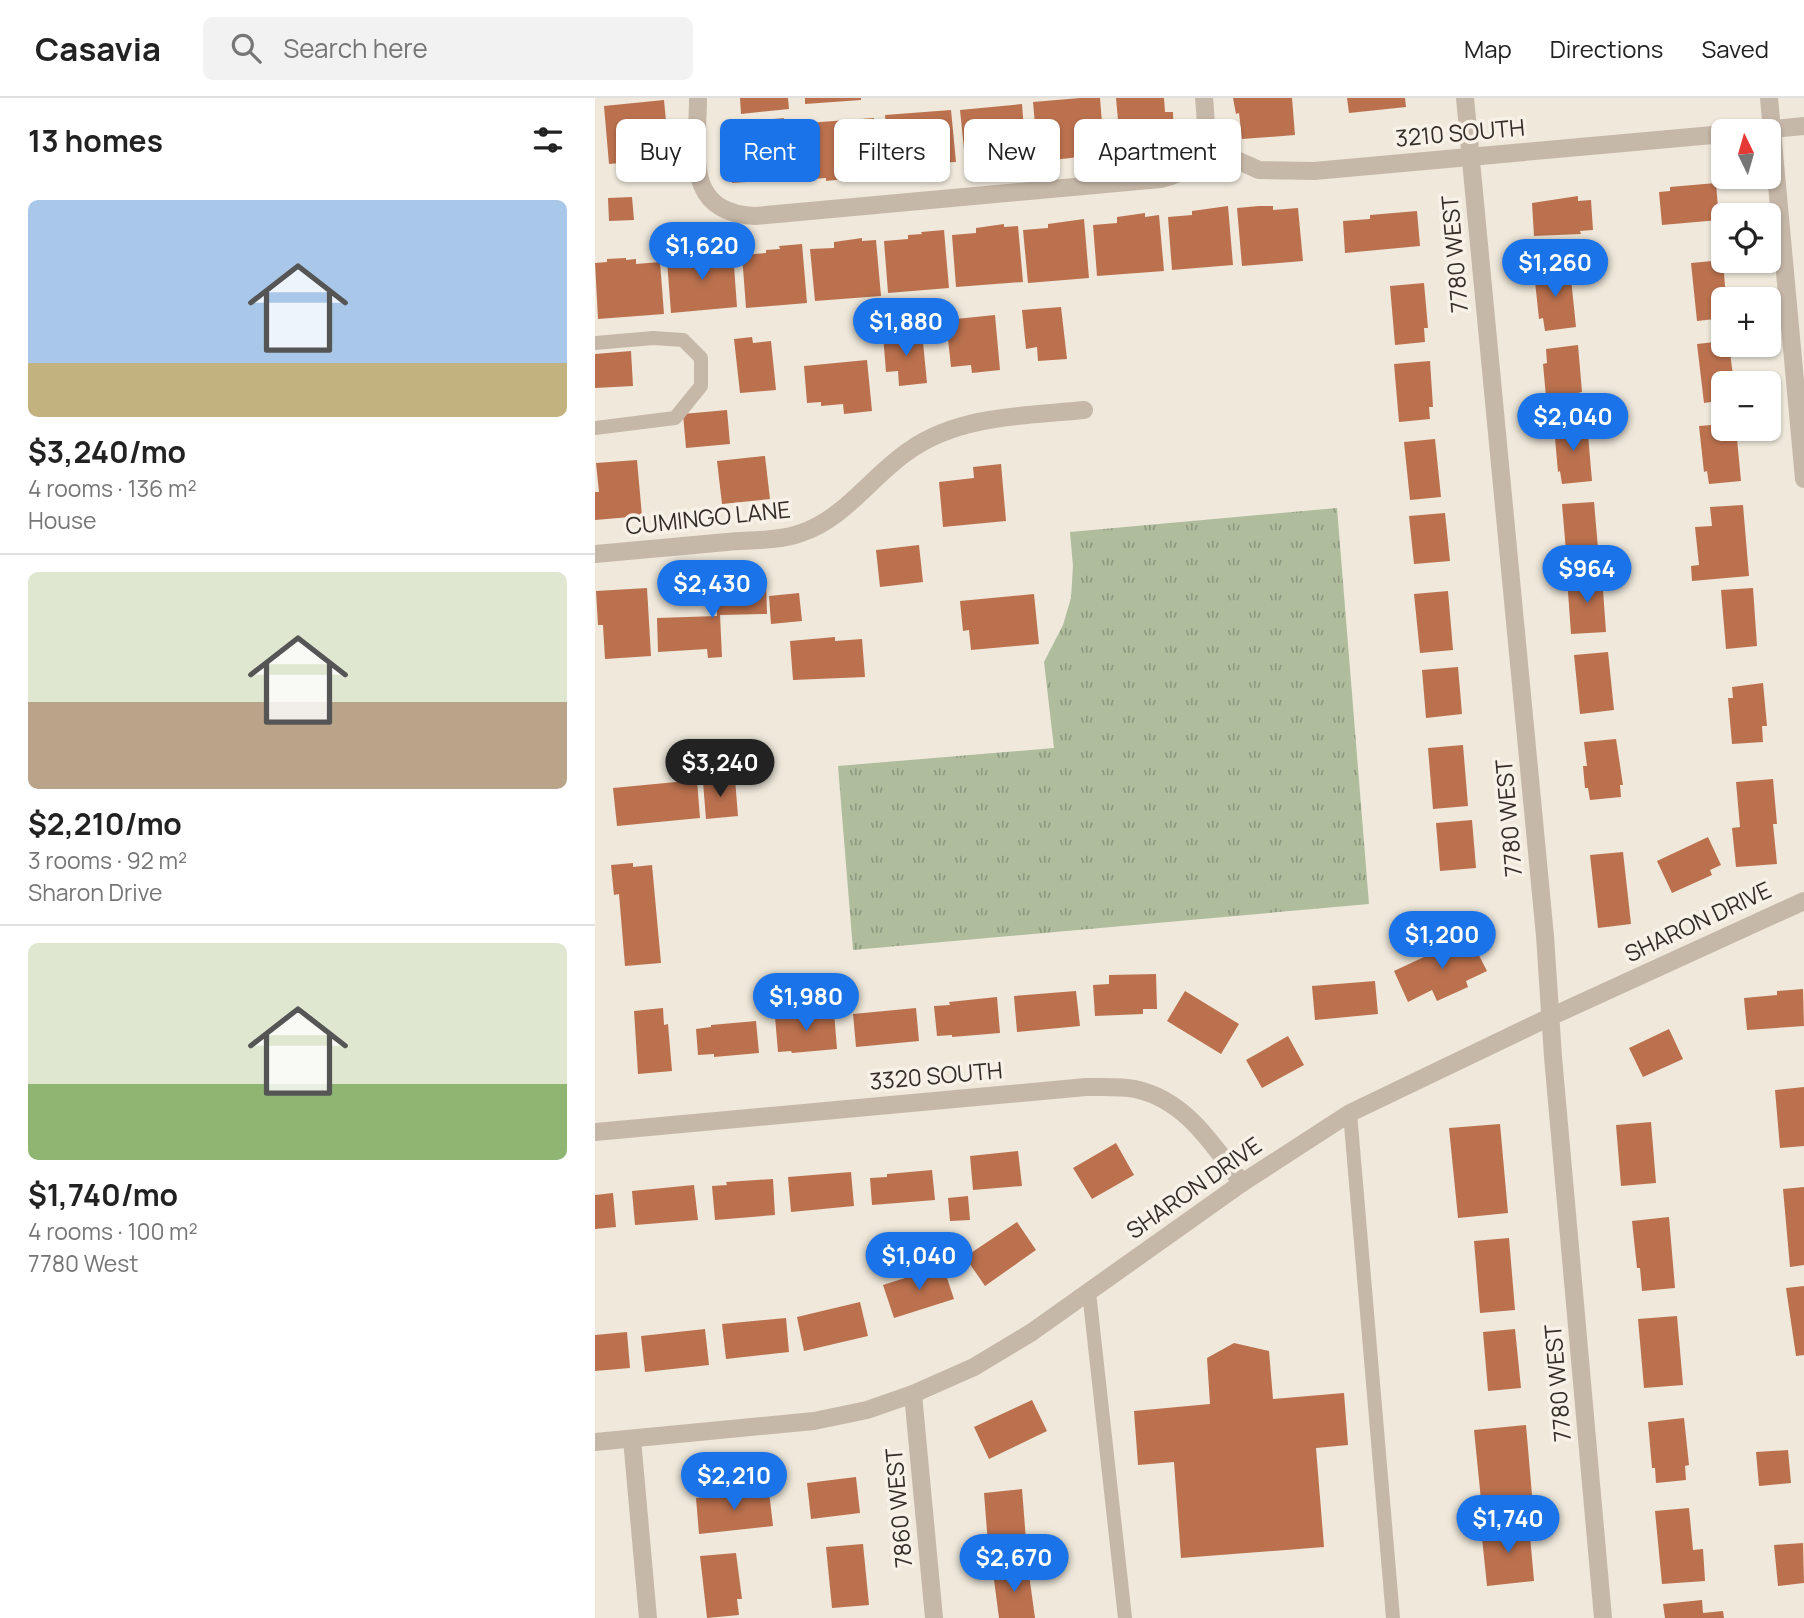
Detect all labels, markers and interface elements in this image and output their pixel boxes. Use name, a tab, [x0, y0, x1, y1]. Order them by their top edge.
search box	[203, 17, 693, 80]
text: Casavia	[35, 26, 161, 71]
icon: search	[227, 29, 265, 67]
text: Search here	[283, 30, 428, 66]
text: Map	[1464, 32, 1512, 65]
text: Directions	[1550, 32, 1663, 65]
text: Saved	[1701, 32, 1769, 65]
street label: 3210 SOUTH	[1394, 110, 1526, 154]
chip: Buy	[616, 119, 706, 182]
chip: Rent	[720, 119, 820, 182]
chip: Filters	[834, 119, 950, 182]
chip: New	[964, 119, 1060, 182]
chip: Apartment	[1074, 119, 1241, 182]
north arrow	[1711, 119, 1781, 189]
map controls	[1711, 119, 1781, 441]
text: 13 homes	[28, 120, 163, 161]
icon: filters	[529, 121, 567, 159]
street label: 7780 WEST	[1433, 194, 1475, 314]
button: locate	[1711, 203, 1781, 273]
pin: $1,620	[645, 222, 759, 282]
text: $1,620	[665, 229, 739, 261]
pin: $1,260	[1498, 240, 1612, 299]
icon: home	[235, 245, 361, 371]
text: $1,260	[1518, 246, 1592, 278]
button: +	[1711, 287, 1781, 357]
pin: $1,880	[849, 299, 963, 358]
text: $1,880	[869, 305, 943, 337]
button: −	[1711, 371, 1781, 441]
pin: $2,040	[1516, 394, 1630, 453]
text: $2,040	[1533, 400, 1613, 432]
text: $3,240/mo	[28, 431, 186, 472]
text: 4 rooms · 136 m²	[28, 472, 197, 504]
street label: CUMINGO LANE	[624, 492, 792, 542]
text: House	[28, 504, 97, 536]
pin: $964	[1546, 546, 1628, 605]
text: $964	[1558, 552, 1616, 584]
pin: $2,430	[655, 560, 769, 620]
text: $2,430	[673, 567, 751, 599]
icon: home	[235, 617, 361, 743]
pin: $3,240	[663, 740, 777, 799]
text: $3,240	[681, 746, 759, 778]
street label: 7780 WEST	[1487, 758, 1529, 878]
text: $2,210/mo	[28, 803, 182, 844]
text: 3 rooms · 92 m²	[28, 844, 187, 876]
street label: SHARON DRIVE	[1619, 873, 1776, 969]
text: Sharon Drive	[28, 876, 162, 908]
pin: $1,200	[1385, 912, 1499, 971]
text: $1,200	[1405, 918, 1479, 950]
pin: $1,980	[749, 974, 863, 1033]
text: $1,980	[769, 980, 843, 1012]
icon: home	[235, 988, 361, 1114]
street label: 3320 SOUTH	[868, 1053, 1004, 1097]
street label: SHARON DRIVE	[1119, 1129, 1267, 1246]
text: $1,740/mo	[28, 1174, 178, 1215]
text: 4 rooms · 100 m²	[28, 1215, 198, 1247]
pin: $1,040	[862, 1232, 976, 1292]
text: $1,040	[882, 1239, 956, 1271]
text: 7780 West	[28, 1247, 139, 1279]
street label: 7780 WEST	[1536, 1323, 1578, 1443]
street label: 7860 WEST	[877, 1447, 919, 1569]
pin: $2,210	[677, 1452, 791, 1512]
text: $2,210	[697, 1459, 771, 1491]
pin: $1,740	[1451, 1496, 1565, 1555]
text: $1,740	[1472, 1502, 1544, 1534]
pin: $2,670	[957, 1534, 1071, 1594]
text: $2,670	[976, 1541, 1052, 1573]

